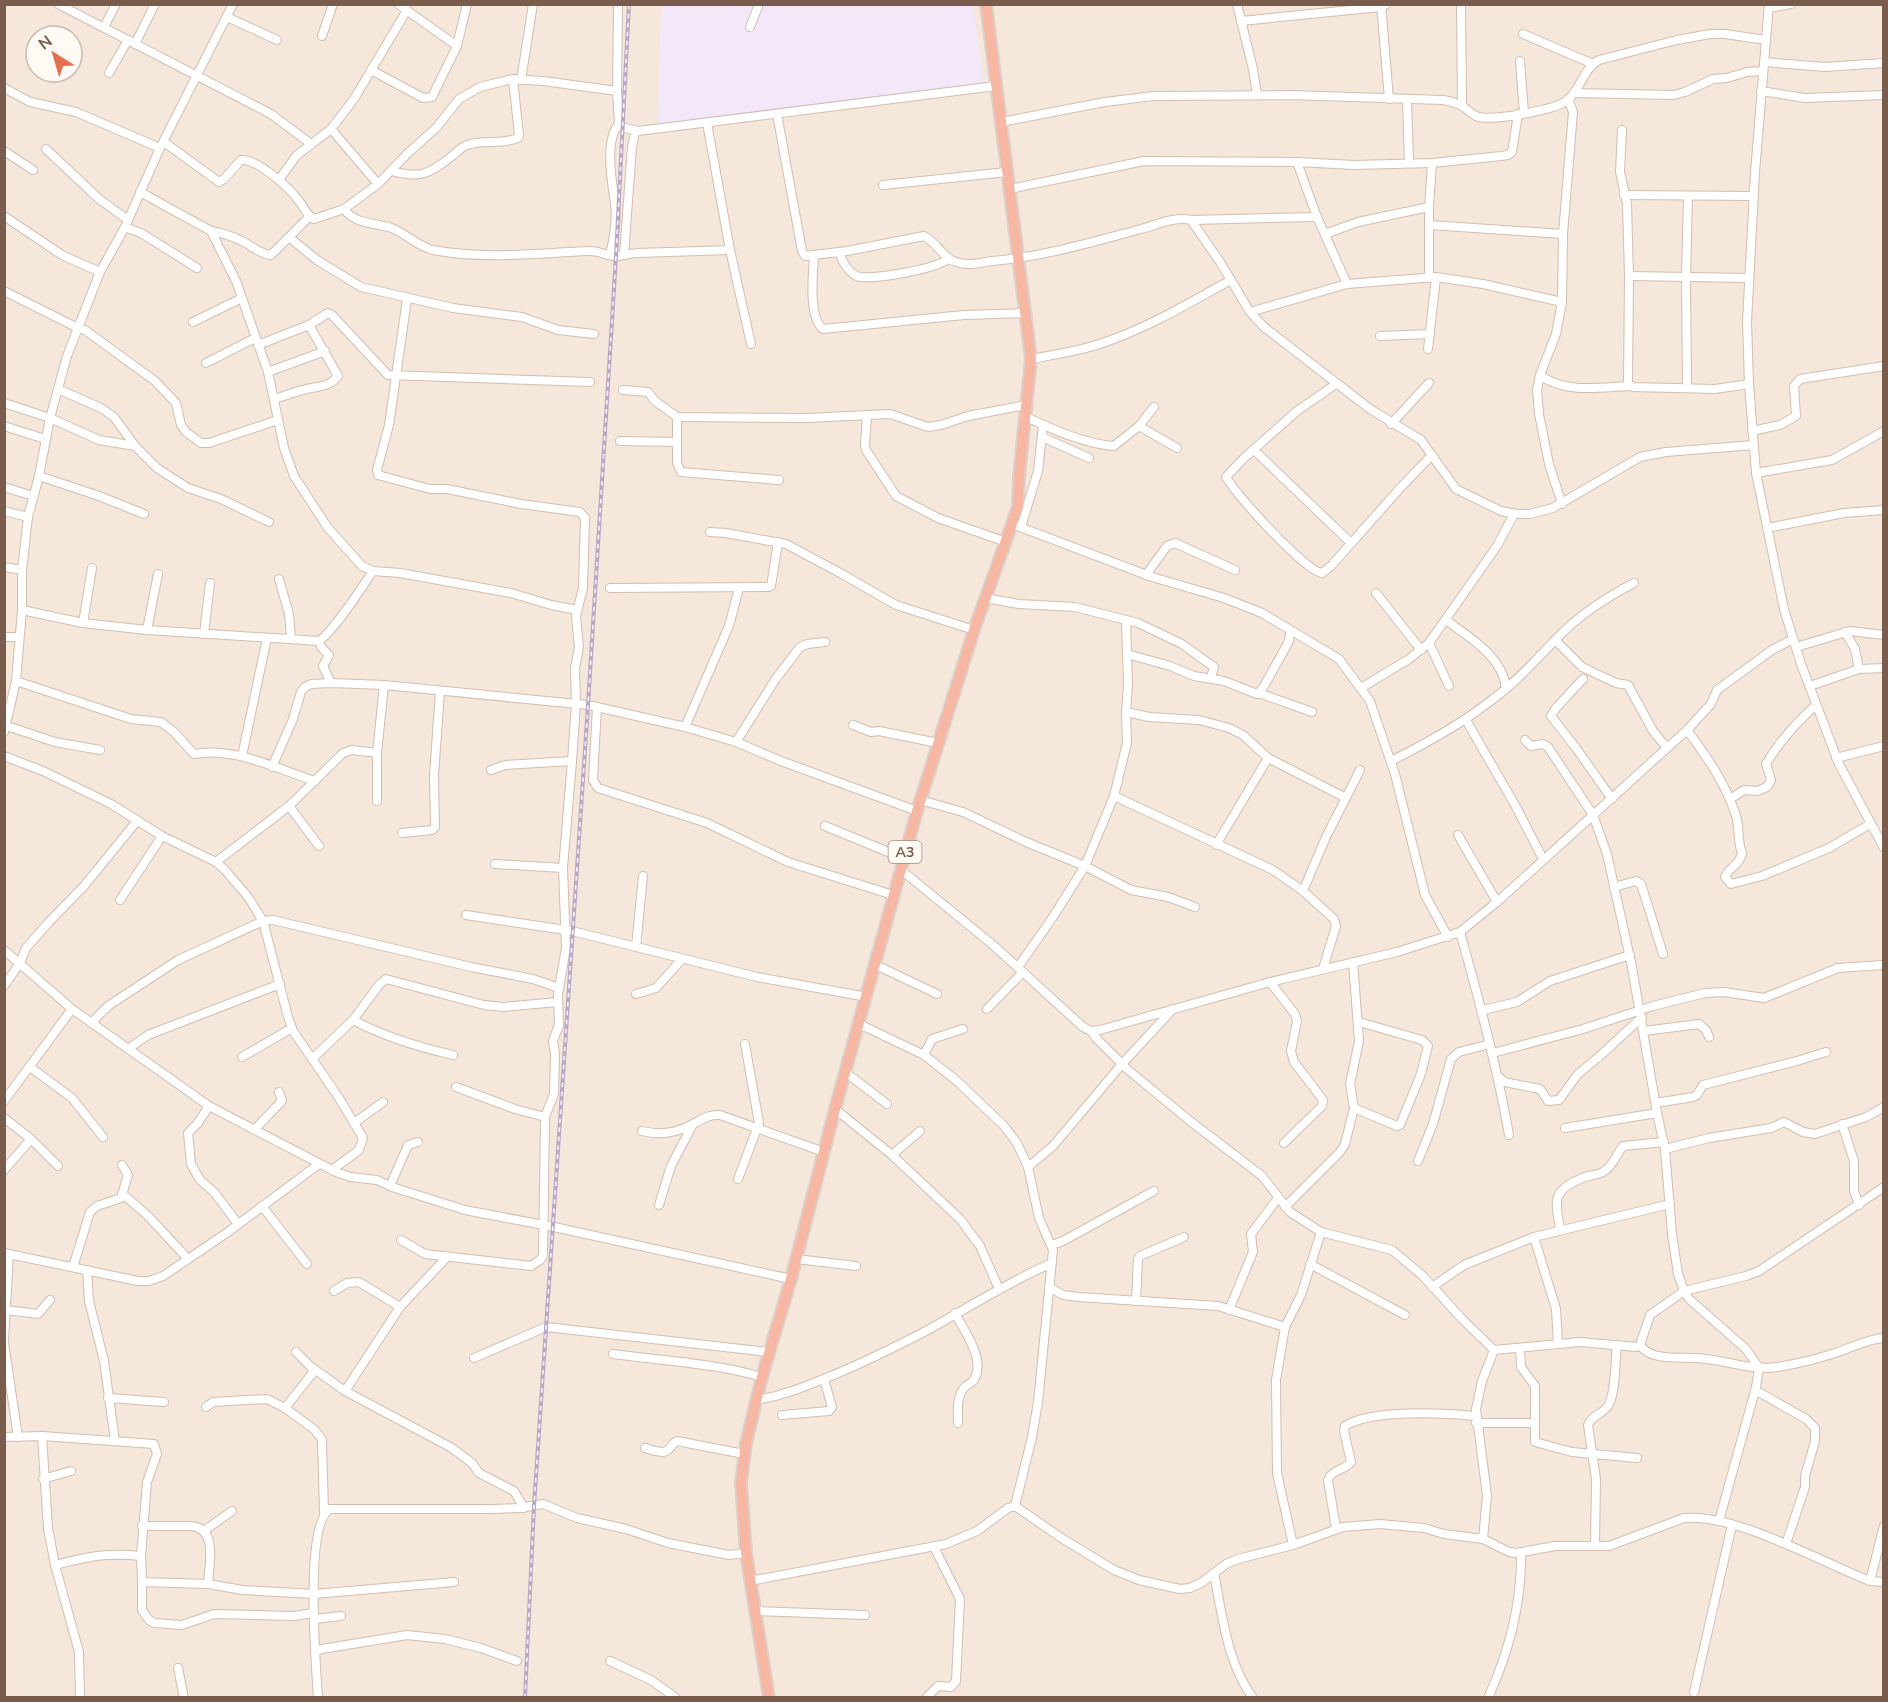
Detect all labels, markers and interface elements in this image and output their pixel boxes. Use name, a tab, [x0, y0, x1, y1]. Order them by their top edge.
north arrow	[24, 24, 84, 84]
text: N	[34, 30, 57, 55]
road number: A3	[888, 841, 922, 863]

